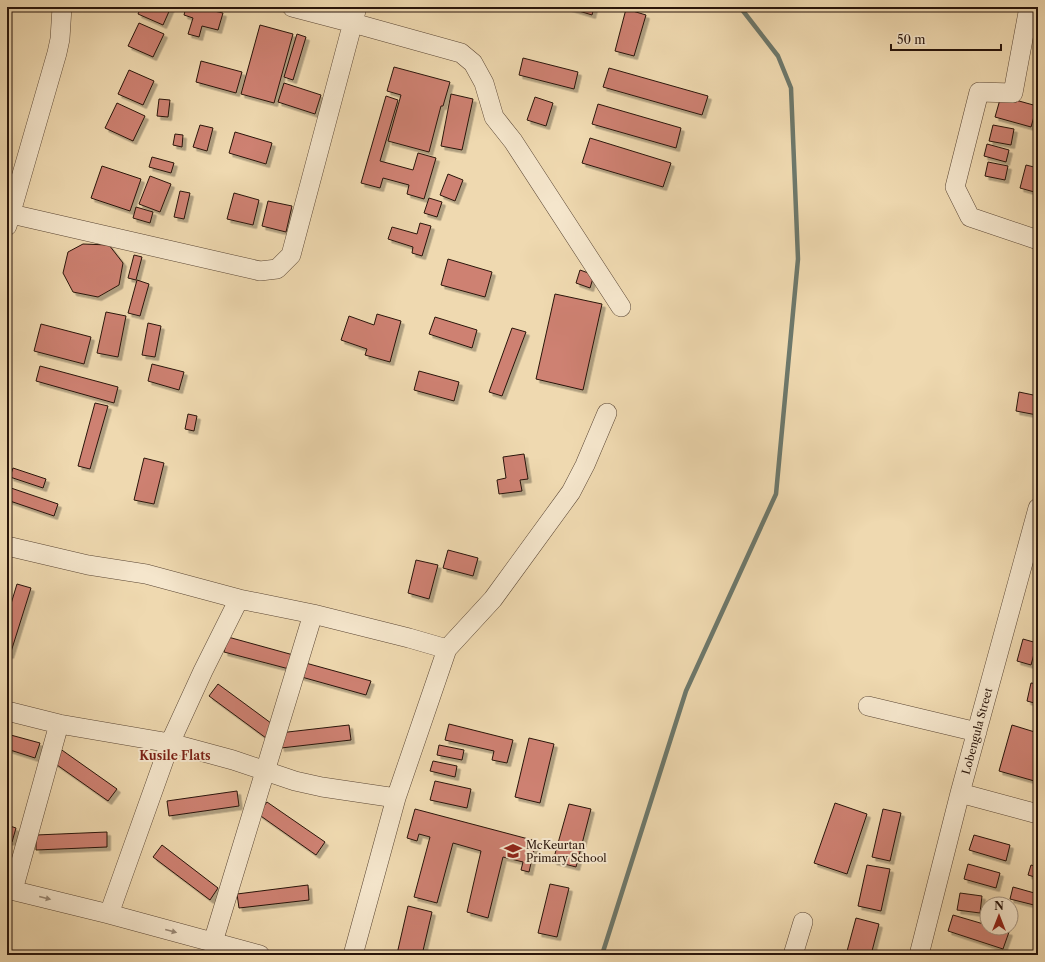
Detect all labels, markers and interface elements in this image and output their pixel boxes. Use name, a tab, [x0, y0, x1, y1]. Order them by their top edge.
scale bar	[891, 26, 1001, 52]
text: 50 m	[897, 32, 926, 47]
street label: Lobengula Street	[959, 686, 995, 776]
district label: Kusile Flats	[139, 748, 211, 763]
place label: McKeurtan Primary School	[526, 838, 607, 865]
school or university icon: McKeurtan Primary School	[503, 841, 523, 861]
one-way arrow	[39, 895, 51, 901]
north arrow	[979, 896, 1019, 936]
text: N	[994, 899, 1004, 913]
one-way arrow	[165, 928, 177, 934]

